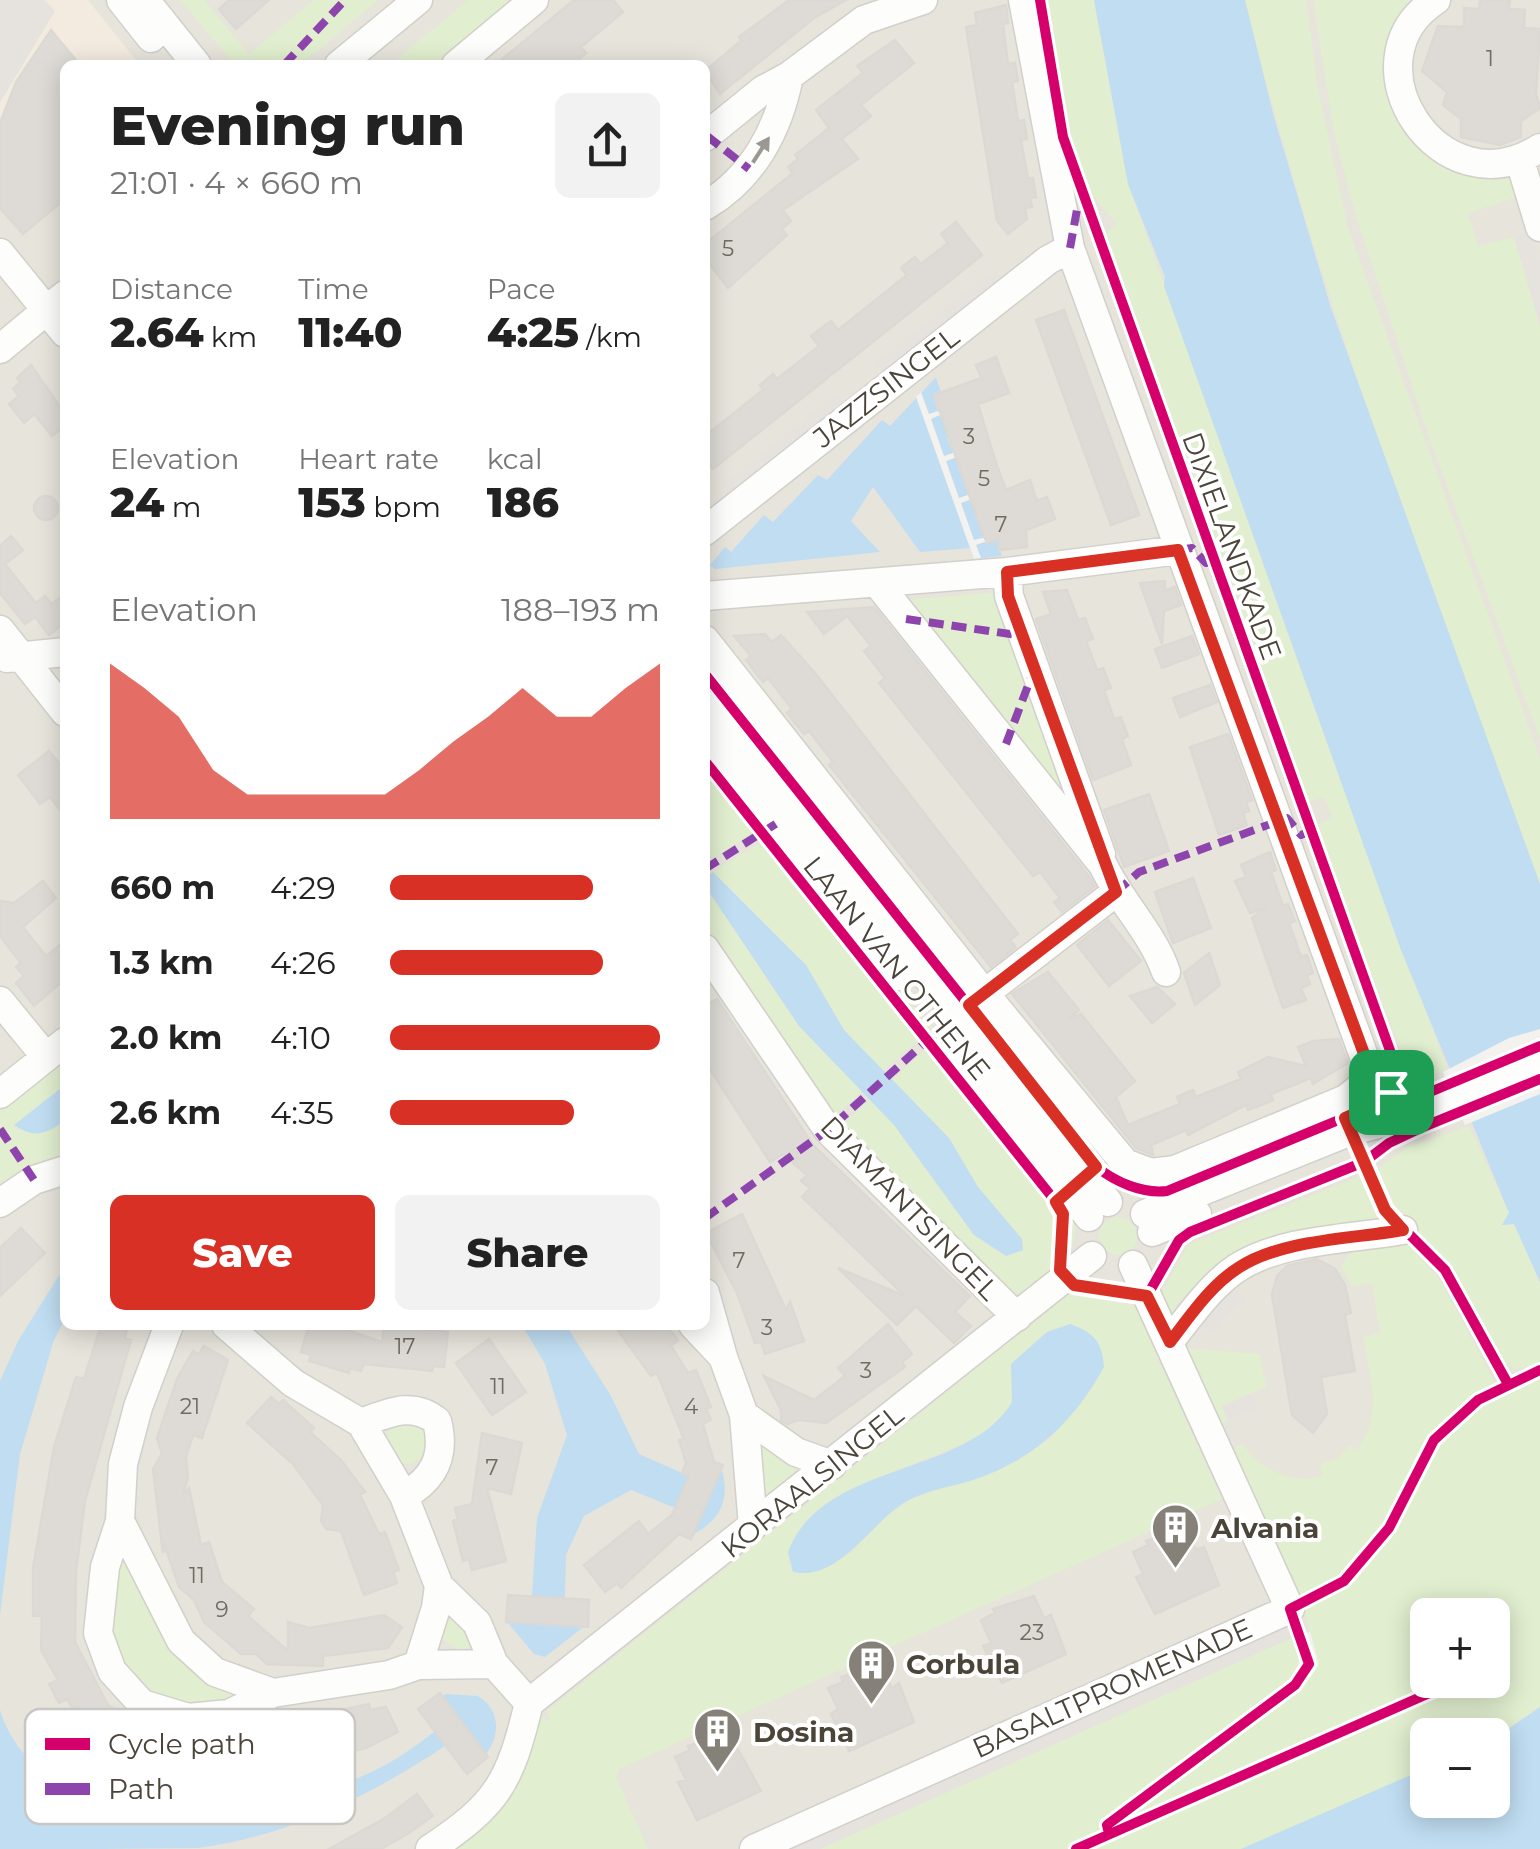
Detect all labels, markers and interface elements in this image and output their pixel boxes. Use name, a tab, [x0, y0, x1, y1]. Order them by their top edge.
house number: 1	[1486, 45, 1494, 72]
text: Evening run	[110, 92, 465, 159]
button: share	[555, 93, 660, 198]
one-way arrow	[752, 136, 770, 163]
text: 21:01 · 4 × 660 m	[110, 163, 363, 202]
house number: 5	[722, 235, 734, 262]
text: Distance	[110, 272, 233, 306]
text: Time	[298, 272, 369, 306]
text: Pace	[487, 272, 555, 306]
text: 2.64	[110, 306, 204, 358]
text: 11:40	[298, 306, 402, 358]
text: 4:25	[487, 306, 579, 358]
street label: JAZZSINGEL	[806, 319, 966, 455]
text: km	[204, 320, 257, 354]
text: /km	[579, 320, 642, 354]
house number: 3	[963, 423, 975, 450]
street label: DIXIELANDKADE	[1175, 428, 1289, 664]
text: Elevation	[110, 442, 239, 476]
text: Heart rate	[298, 442, 439, 476]
text: kcal	[487, 442, 543, 476]
house number: 5	[978, 465, 990, 492]
text: 24	[110, 476, 164, 528]
text: 153	[298, 476, 366, 528]
text: 186	[487, 476, 559, 528]
text: m	[164, 490, 201, 524]
text: bpm	[366, 490, 441, 524]
house number: 7	[995, 511, 1008, 538]
text: Elevation	[110, 590, 258, 629]
text: 188–193 m	[501, 590, 660, 629]
street label: LAAN VAN OTHENE	[796, 849, 998, 1087]
text: 660 m	[110, 868, 215, 907]
text: 4:29	[270, 868, 336, 907]
text: 1.3 km	[110, 943, 214, 982]
text: 4:26	[270, 943, 336, 982]
text: 2.0 km	[110, 1018, 222, 1057]
text: 4:10	[270, 1018, 331, 1057]
pin	[1349, 1050, 1434, 1135]
icon: arrive	[1364, 1065, 1419, 1120]
text: 2.6 km	[110, 1093, 221, 1132]
text: 4:35	[270, 1093, 334, 1132]
street label: DIAMANTSINGEL	[814, 1109, 1007, 1307]
button: Save	[110, 1195, 375, 1310]
button: Share	[395, 1195, 660, 1310]
house number: 7	[733, 1247, 746, 1274]
house number: 3	[761, 1314, 773, 1341]
house number: 17	[395, 1333, 415, 1360]
house number: 3	[860, 1357, 872, 1384]
house number: 11	[490, 1373, 506, 1400]
house number: 21	[180, 1393, 200, 1420]
house number: 4	[684, 1393, 699, 1420]
street label: KORAALSINGEL	[714, 1397, 910, 1565]
house number: 7	[486, 1454, 499, 1481]
building icon: Alvania	[1150, 1502, 1202, 1570]
place label: Alvania	[1210, 1511, 1319, 1545]
house number: 11	[189, 1562, 205, 1589]
house number: 9	[215, 1596, 229, 1623]
map controls	[1410, 1598, 1510, 1818]
button: +	[1410, 1598, 1510, 1698]
street label: BASALTPROMENADE	[967, 1611, 1257, 1765]
house number: 23	[1020, 1619, 1044, 1646]
building icon: Corbula	[845, 1638, 897, 1706]
place label: Corbula	[906, 1647, 1020, 1681]
building icon: Dosina	[692, 1706, 744, 1774]
legend	[25, 1709, 355, 1824]
place label: Dosina	[753, 1715, 854, 1749]
button: −	[1410, 1718, 1510, 1818]
text: Cycle path	[108, 1727, 256, 1761]
text: Path	[108, 1772, 175, 1806]

